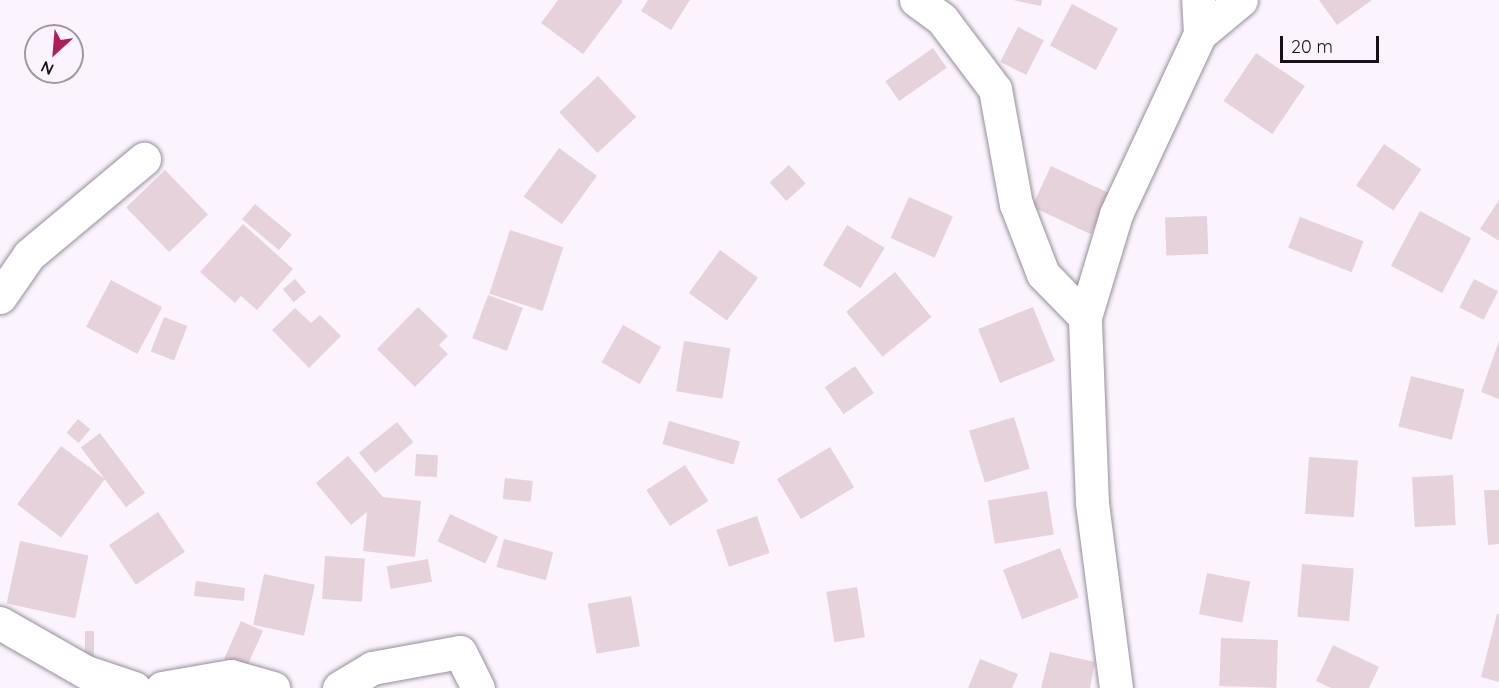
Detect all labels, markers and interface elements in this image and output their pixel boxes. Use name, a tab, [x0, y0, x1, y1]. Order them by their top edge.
north arrow	[24, 24, 84, 84]
scale bar	[1283, 24, 1382, 62]
text: 20 m	[1291, 35, 1333, 58]
text: N	[37, 57, 57, 80]

